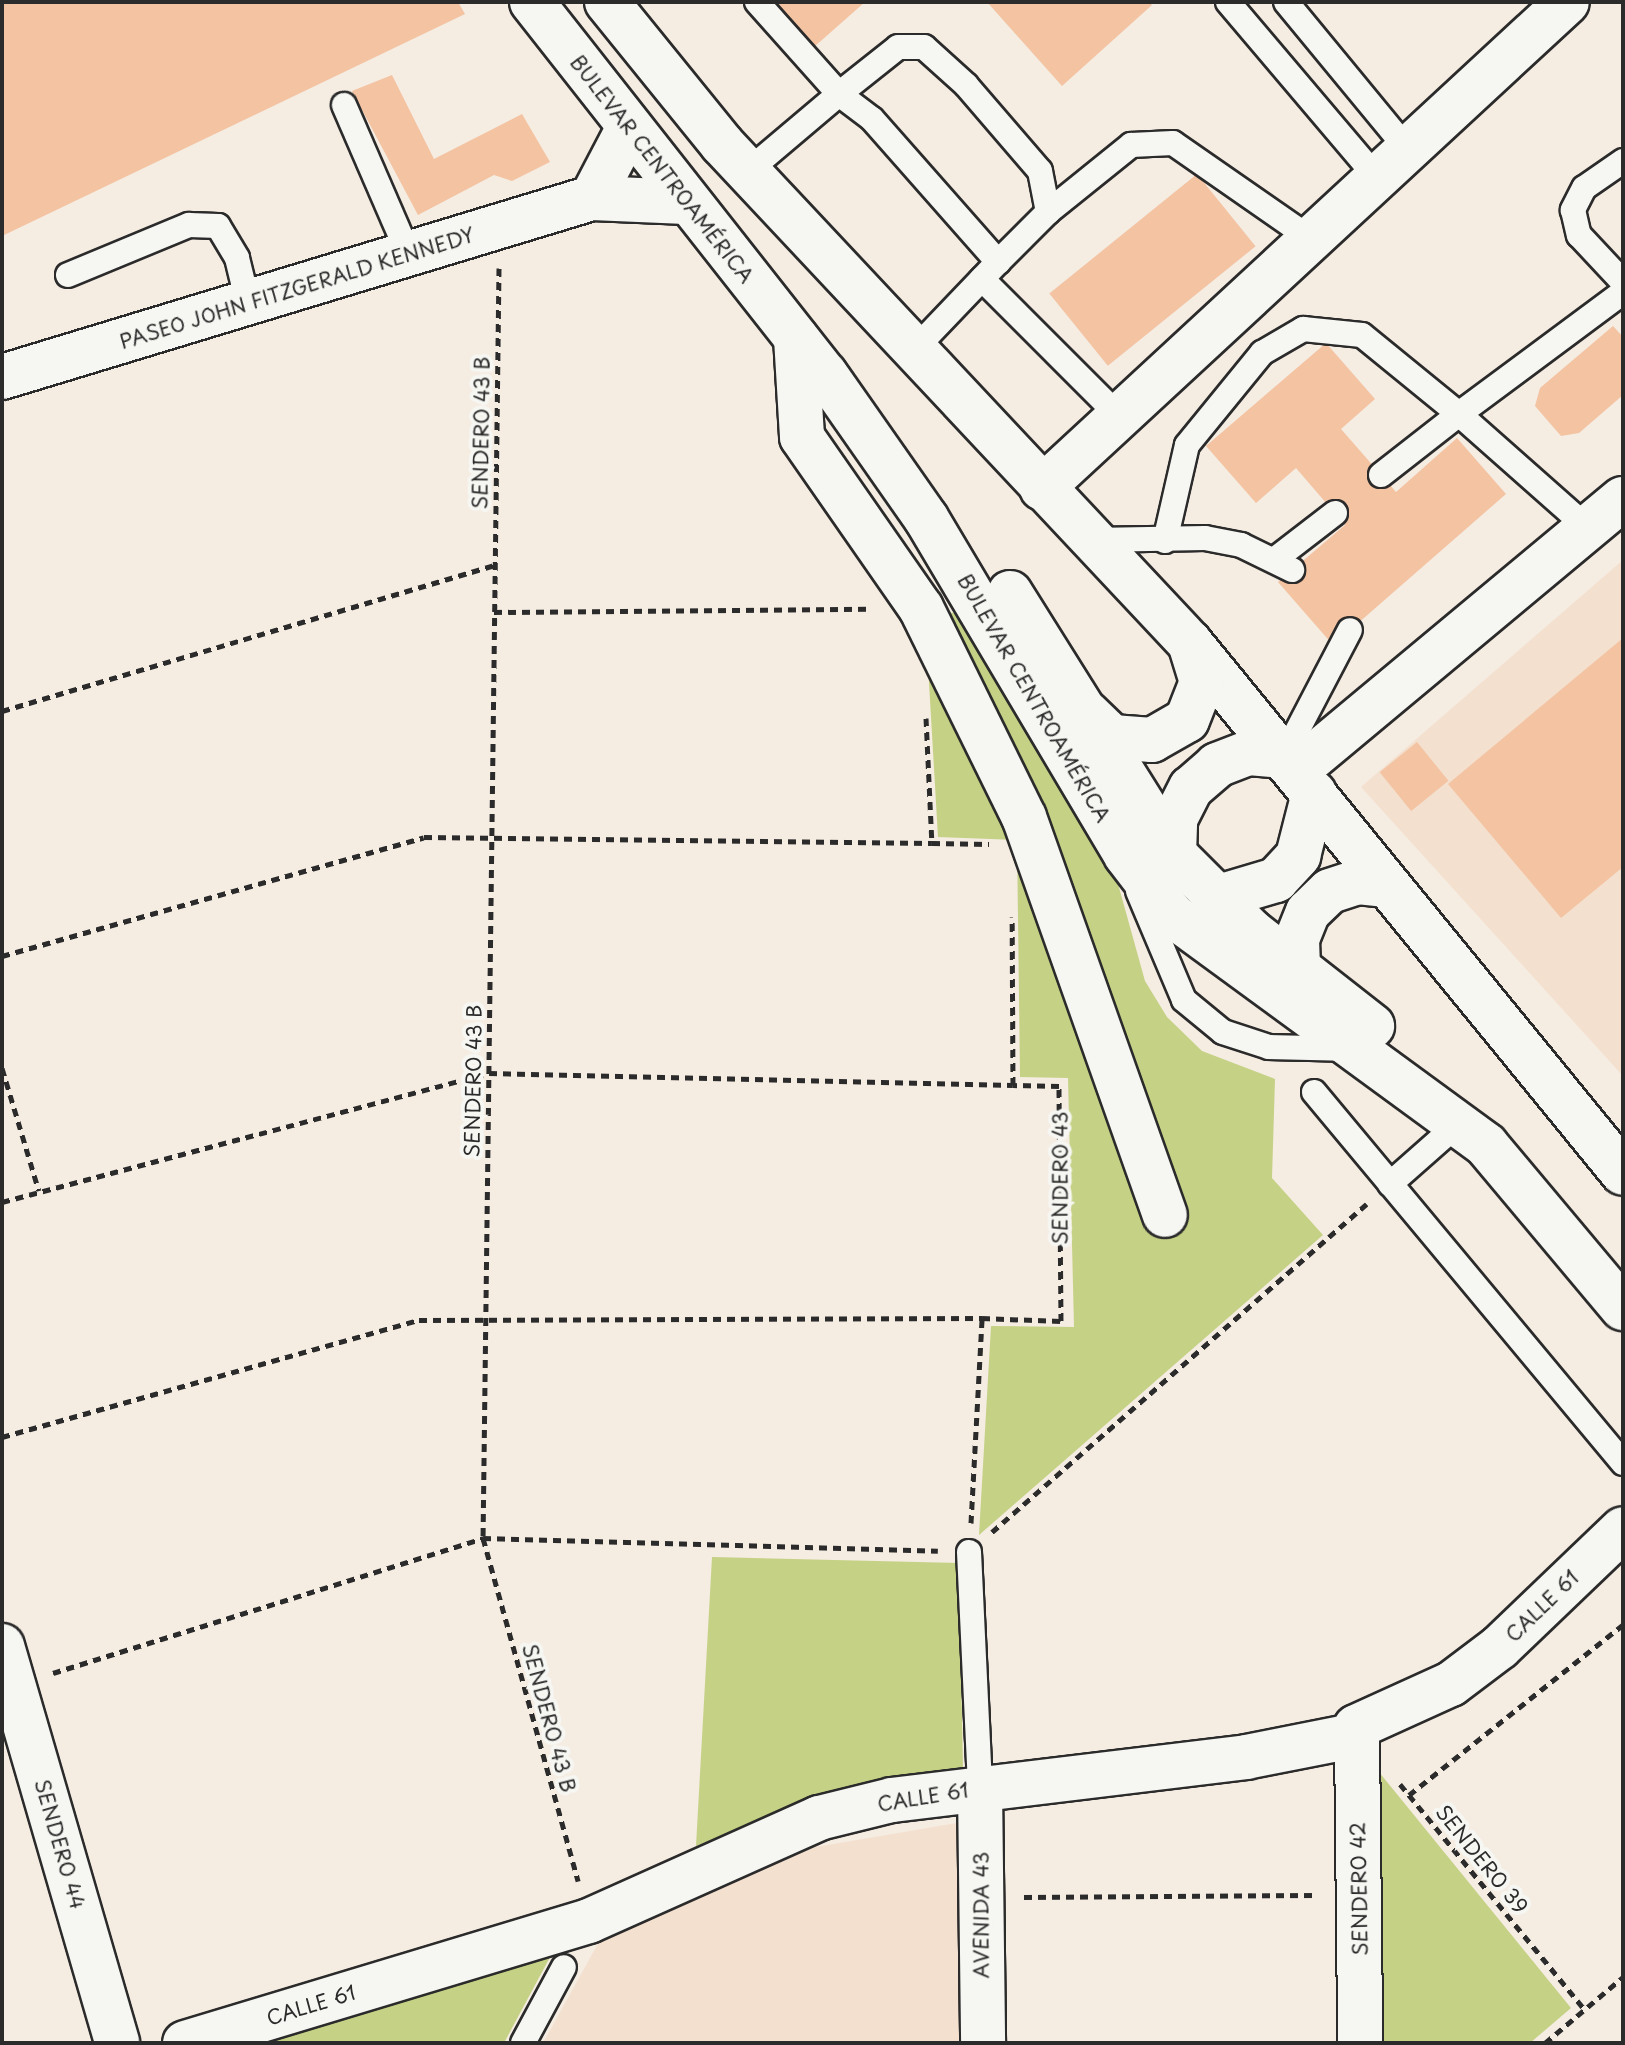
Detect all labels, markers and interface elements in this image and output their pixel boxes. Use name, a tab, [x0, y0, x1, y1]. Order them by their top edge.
street label: BULEVAR CENTROAMÉRICA	[566, 51, 758, 287]
street label: PASEO JOHN FITZGERALD KENNEDY	[116, 222, 478, 354]
street label: SENDERO 43 B	[468, 355, 494, 511]
street label: BULEVAR CENTROAMÉRICA	[953, 570, 1115, 826]
street label: SENDERO 43 B	[460, 1003, 486, 1159]
street label: SENDERO 43	[1048, 1110, 1072, 1246]
street label: CALLE 61	[1500, 1565, 1584, 1647]
street label: SENDERO 43 B	[517, 1640, 581, 1796]
street label: SENDERO 44	[30, 1775, 90, 1913]
street label: CALLE 61	[874, 1778, 972, 1816]
street label: SENDERO 39	[1430, 1799, 1534, 1919]
street label: SENDERO 42	[1346, 1821, 1372, 1957]
street label: AVENIDA 43	[969, 1852, 993, 1978]
street label: CALLE 61	[262, 1980, 360, 2030]

